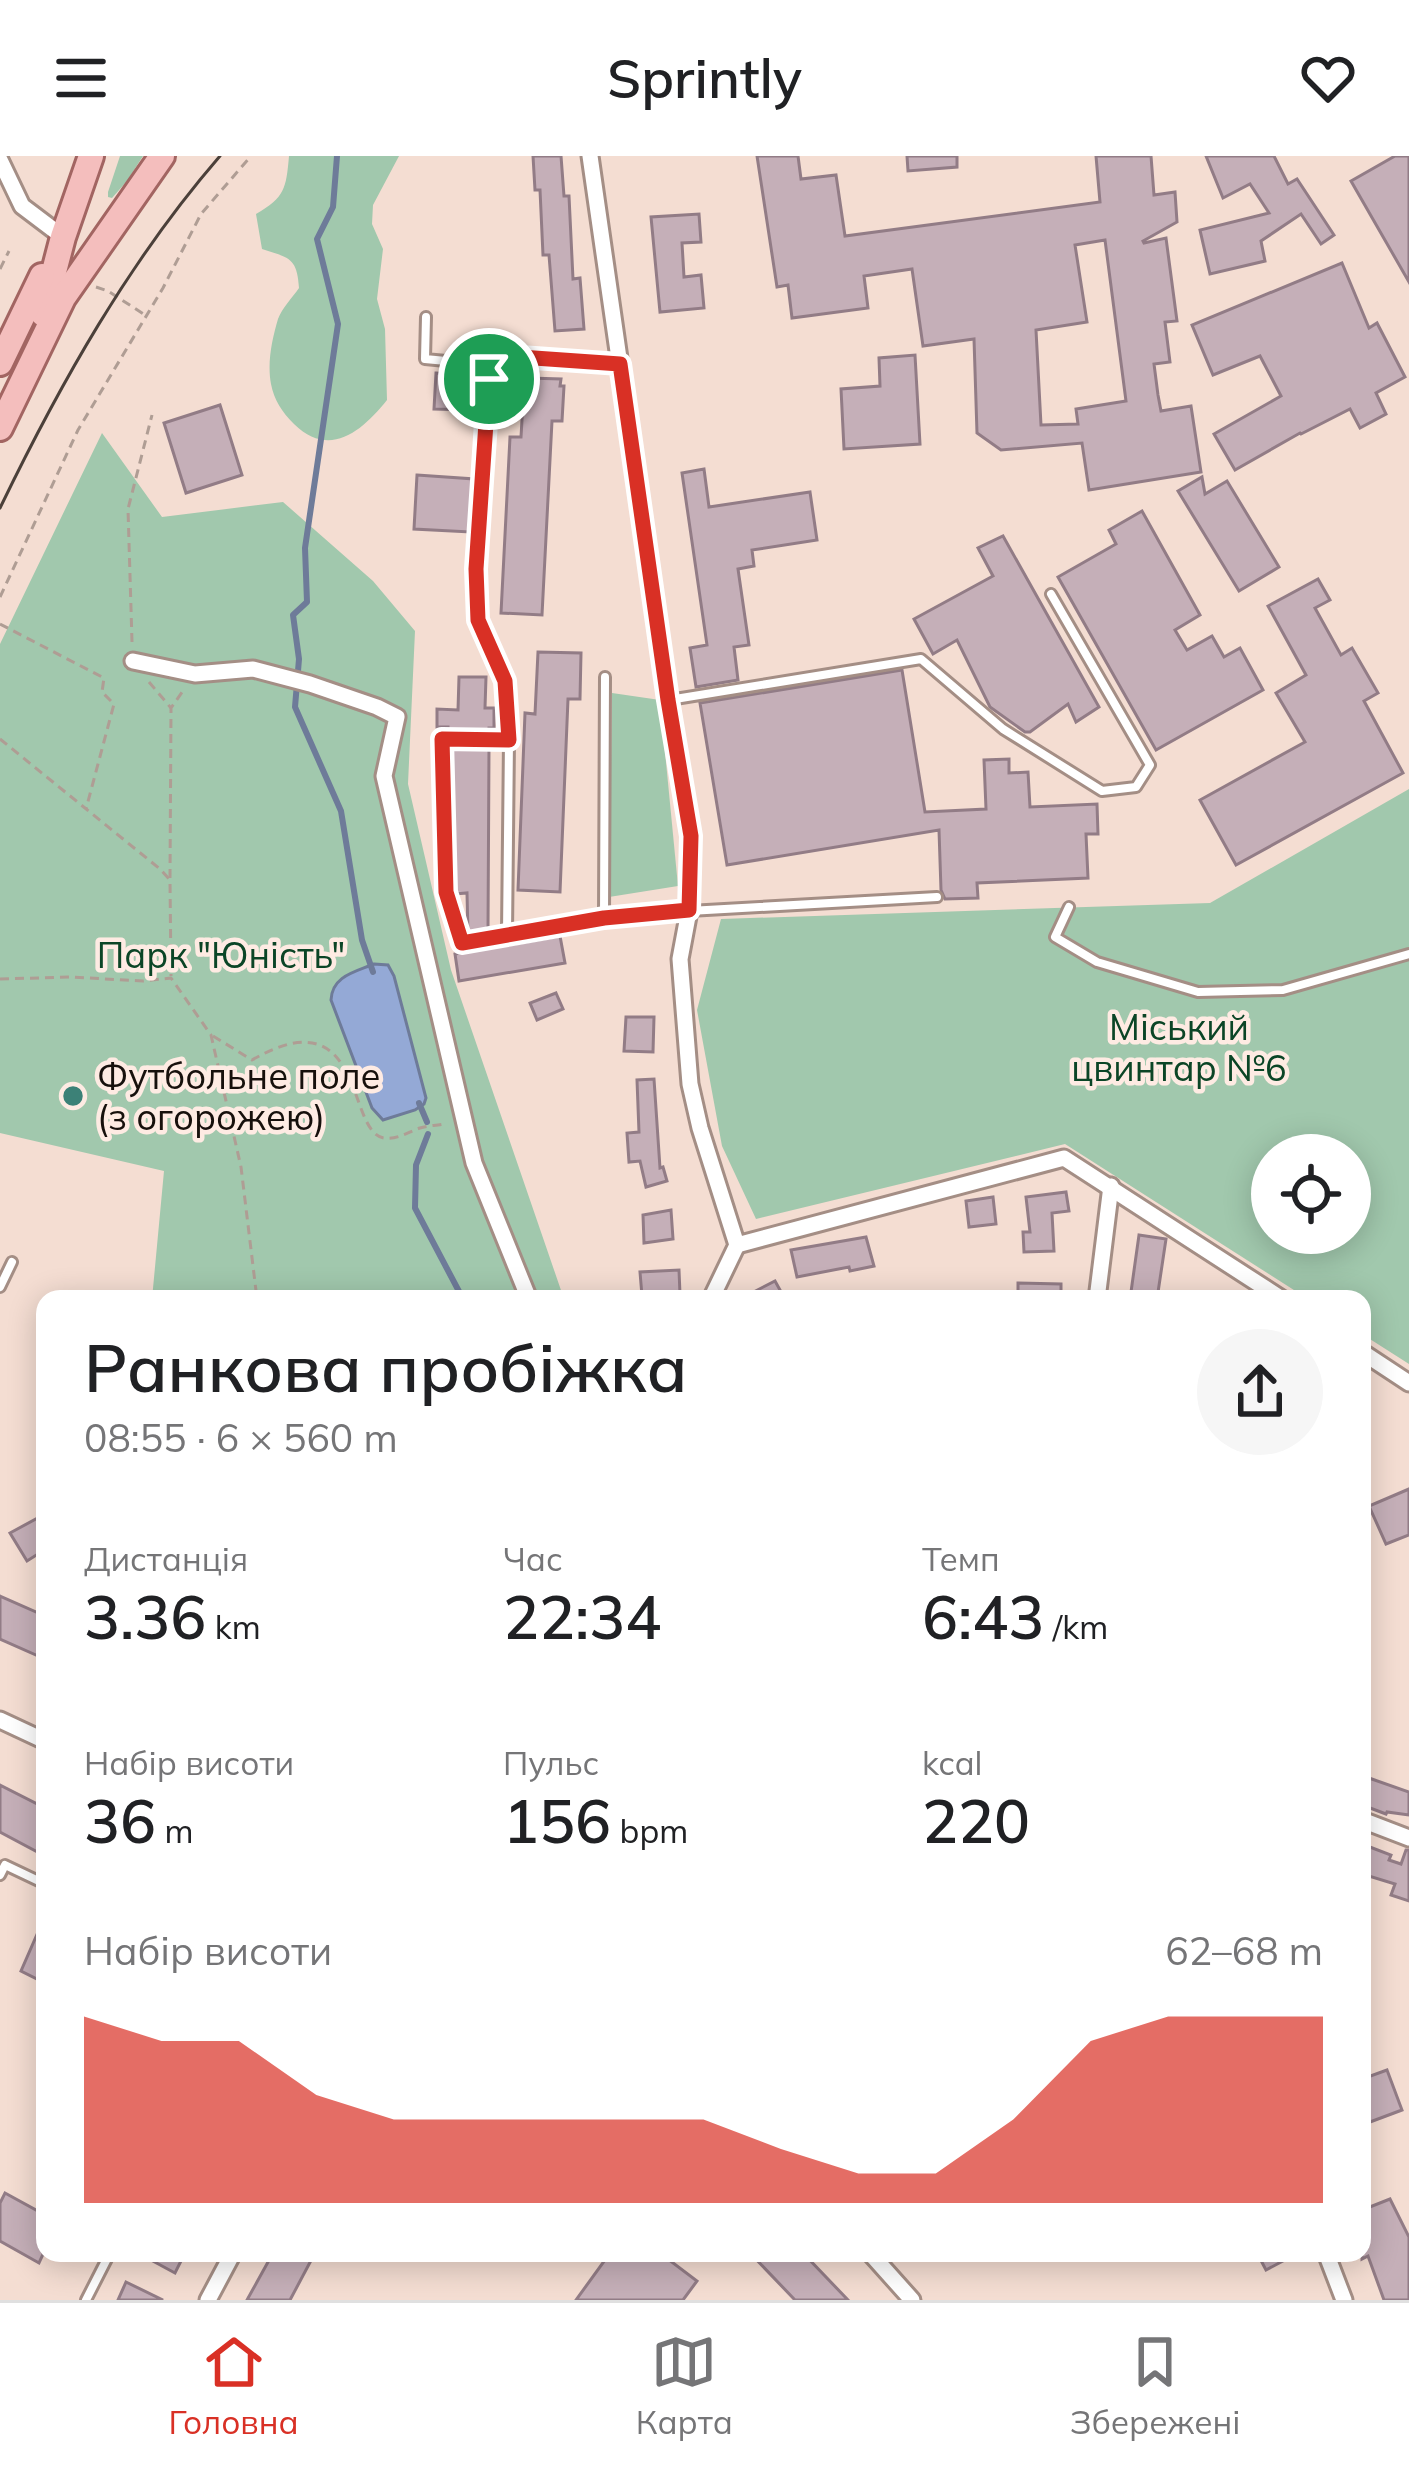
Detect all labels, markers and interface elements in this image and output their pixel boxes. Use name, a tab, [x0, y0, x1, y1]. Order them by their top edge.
text: Sprintly	[607, 44, 802, 112]
icon: menu	[48, 45, 114, 111]
icon: heart	[1295, 45, 1361, 111]
pin	[438, 328, 540, 430]
icon: arrive	[456, 346, 522, 412]
park label: Парк "Юність"	[97, 932, 345, 977]
park label: Міський цвинтар №6	[1071, 1004, 1287, 1090]
place label: Футбольне поле (з огорожею)	[97, 1053, 381, 1139]
marker: Футбольне поле (з огорожею)	[60, 1083, 86, 1109]
map controls	[1251, 1134, 1371, 1254]
button: locate	[1251, 1134, 1371, 1254]
text: Ранкова пробіжка	[84, 1326, 687, 1409]
button: share	[1197, 1329, 1323, 1455]
text: 08:55 · 6 × 560 m	[84, 1413, 398, 1462]
text: Дистанція	[84, 1538, 248, 1579]
text: Час	[503, 1538, 563, 1579]
text: Темп	[922, 1538, 1000, 1579]
text: 3.36	[84, 1579, 206, 1654]
text: 22:34	[503, 1579, 661, 1654]
text: 6:43	[922, 1579, 1044, 1654]
text: km	[206, 1606, 261, 1647]
text: /km	[1044, 1606, 1108, 1647]
text: Набір висоти	[84, 1742, 294, 1783]
text: Пульс	[503, 1742, 599, 1783]
text: kcal	[922, 1742, 982, 1783]
text: 36	[84, 1783, 156, 1858]
text: 156	[503, 1783, 611, 1858]
text: 220	[922, 1783, 1030, 1858]
text: m	[156, 1810, 194, 1851]
text: bpm	[611, 1810, 688, 1851]
text: Набір висоти	[84, 1926, 332, 1975]
text: 62–68 m	[1165, 1926, 1323, 1975]
tab: Головна	[169, 2329, 299, 2442]
tab: Карта	[636, 2329, 733, 2442]
tab: Збережені	[1070, 2329, 1240, 2442]

